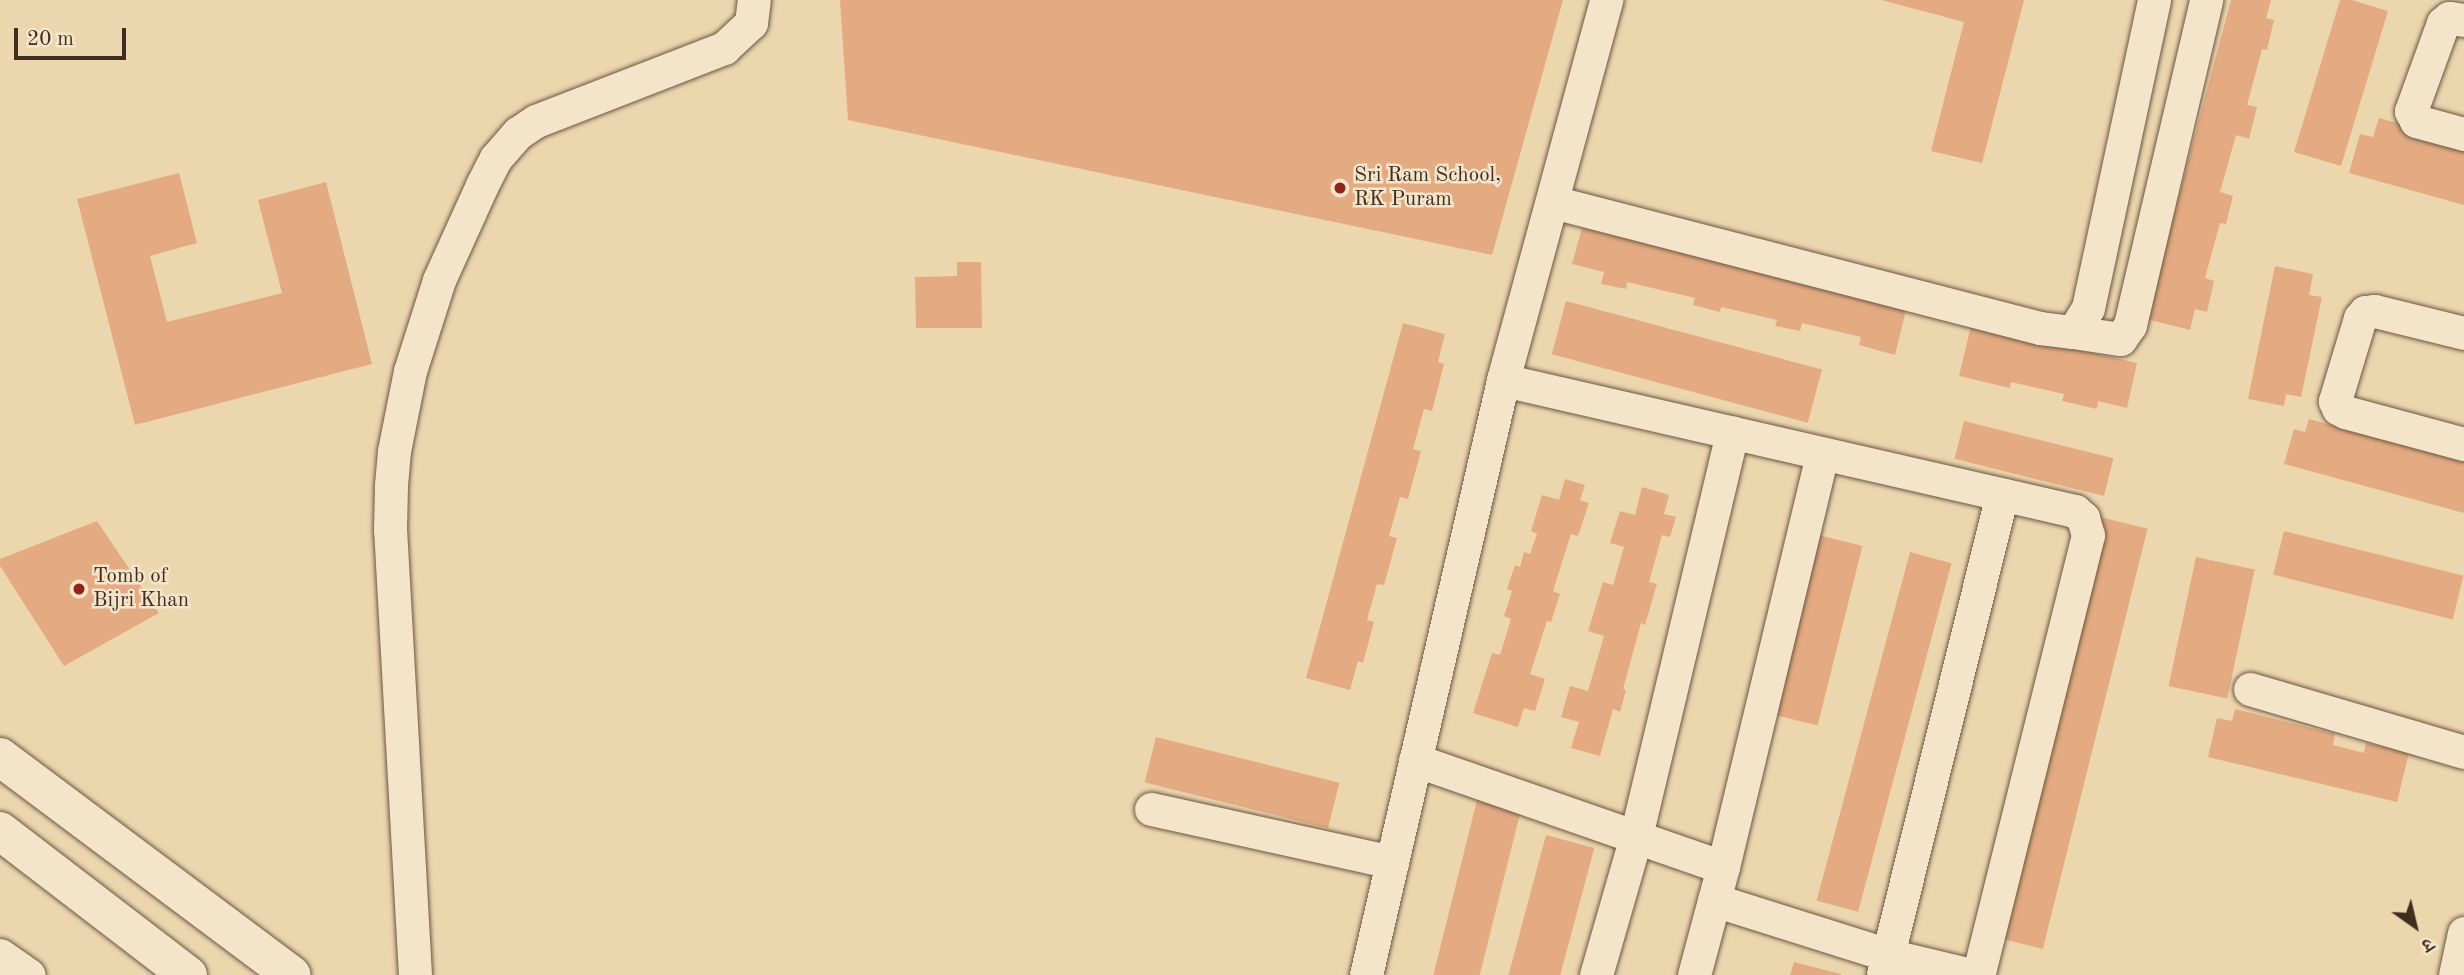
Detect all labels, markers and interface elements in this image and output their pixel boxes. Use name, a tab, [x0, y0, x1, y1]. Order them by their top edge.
scale bar	[18, 14, 130, 58]
text: 20 m	[27, 29, 74, 50]
place label: Sri Ram School, RK Puram	[1354, 163, 1501, 213]
marker: Sri Ram School, RK Puram	[1332, 180, 1348, 196]
place label: Tomb of Bijri Khan	[93, 564, 189, 614]
marker: Tomb of Bijri Khan	[71, 581, 87, 597]
north arrow	[2380, 891, 2450, 961]
text: उ	[2418, 933, 2436, 954]

